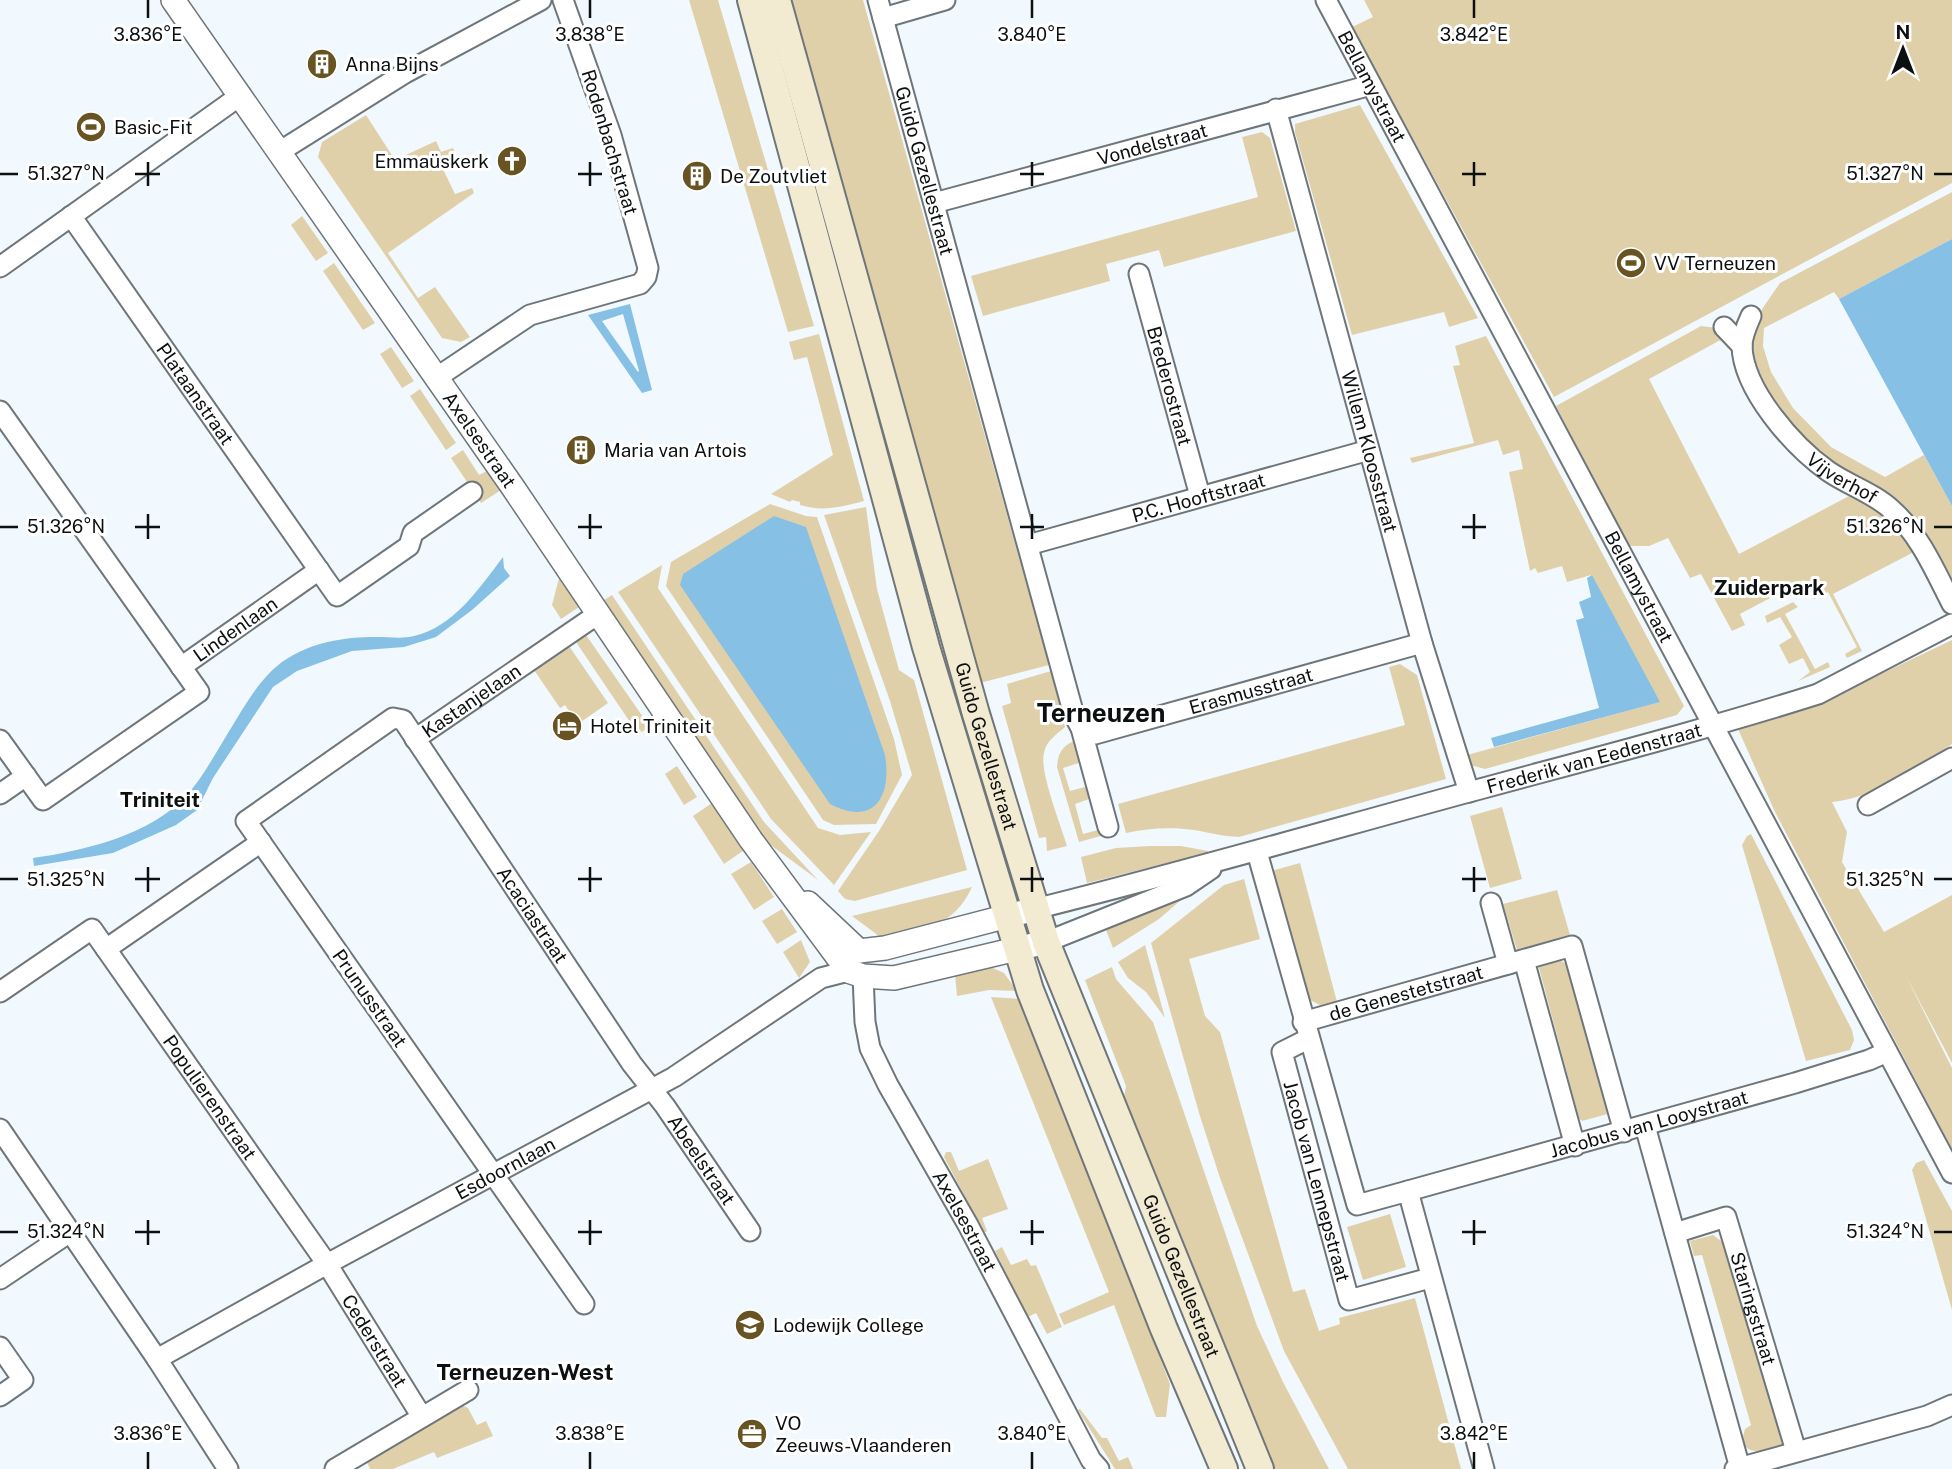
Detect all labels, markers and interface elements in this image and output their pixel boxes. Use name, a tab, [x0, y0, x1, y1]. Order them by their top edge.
north arrow	[1868, 14, 1938, 84]
text: N	[1896, 21, 1910, 43]
text: 3.836°E	[114, 24, 182, 45]
text: 3.838°E	[555, 24, 625, 45]
text: 3.840°E	[998, 24, 1066, 45]
text: 3.842°E	[1440, 24, 1508, 45]
street label: Bellamystraat	[1333, 27, 1411, 146]
building icon: Anna Bijns	[305, 47, 339, 81]
place label: Anna Bijns	[345, 53, 439, 75]
street label: Rodenbachstraat	[577, 67, 643, 217]
street label: Guido Gezellestraat	[891, 84, 958, 258]
sports icon: Basic-Fit	[74, 110, 108, 144]
place label: Basic-Fit	[114, 116, 193, 138]
street label: Vondelstraat	[1095, 119, 1210, 169]
church icon: Emmaüskerk	[495, 144, 529, 178]
place label: Emmaüskerk	[374, 150, 489, 172]
building icon: De Zoutvliet	[680, 159, 714, 193]
text: 51.327°N	[27, 163, 105, 184]
text: 51.327°N	[1846, 163, 1924, 184]
place label: De Zoutvliet	[720, 165, 827, 187]
sports icon: VV Terneuzen	[1614, 246, 1648, 280]
place label: VV Terneuzen	[1654, 252, 1776, 274]
street label: Brederostraat	[1143, 324, 1197, 448]
street label: Plataanstraat	[152, 339, 239, 449]
street label: Willem Kloosstraat	[1337, 368, 1402, 535]
street label: Axelsestraat	[439, 387, 521, 492]
building icon: Maria van Artois	[564, 433, 598, 467]
place label: Maria van Artois	[604, 439, 747, 461]
street label: Vijverhof	[1802, 448, 1882, 507]
street label: P.C. Hooftstraat	[1129, 468, 1268, 527]
text: 51.326°N	[27, 516, 105, 537]
text: 51.326°N	[1846, 516, 1924, 537]
street label: Bellamystraat	[1600, 527, 1678, 646]
district label: Zuiderpark	[1713, 575, 1825, 600]
street label: Lindenlaan	[189, 592, 281, 666]
street label: Kastanjelaan	[418, 659, 525, 742]
street label: Guido Gezellestraat	[951, 660, 1022, 833]
street label: Erasmusstraat	[1186, 663, 1315, 718]
district label: Terneuzen	[1037, 697, 1165, 728]
hotel icon: Hotel Triniteit	[550, 709, 584, 743]
place label: Hotel Triniteit	[590, 715, 712, 737]
street label: Frederik van Eedenstraat	[1484, 718, 1704, 798]
district label: Triniteit	[120, 787, 200, 812]
street label: Acaciastraat	[493, 862, 573, 967]
text: 51.325°N	[27, 869, 105, 890]
text: 51.325°N	[1846, 869, 1924, 890]
street label: Prunusstraat	[328, 945, 412, 1051]
street label: de Genestetstraat	[1326, 961, 1486, 1025]
street label: Populierenstraat	[159, 1031, 261, 1164]
street label: Jacob van Lennepstraat	[1279, 1078, 1355, 1284]
street label: Jacobus van Looystraat	[1547, 1086, 1750, 1162]
street label: Abeelstraat	[663, 1111, 740, 1209]
street label: Esdoornlaan	[451, 1132, 559, 1204]
street label: Axelsestraat	[928, 1167, 1001, 1275]
street label: Guido Gezellestraat	[1139, 1191, 1224, 1361]
text: 51.324°N	[27, 1221, 105, 1242]
text: 51.324°N	[1846, 1221, 1924, 1242]
street label: Staringstraat	[1726, 1249, 1781, 1368]
street label: Cederstraat	[338, 1290, 412, 1391]
school or university icon: Lodewijk College	[733, 1308, 767, 1342]
place label: Lodewijk College	[773, 1314, 924, 1336]
district label: Terneuzen-West	[436, 1358, 614, 1385]
place label: VO Zeeuws-Vlaanderen	[775, 1412, 951, 1456]
office icon: VO Zeeuws-Vlaanderen	[735, 1417, 769, 1451]
text: 3.836°E	[114, 1423, 182, 1444]
text: 3.838°E	[555, 1423, 625, 1444]
text: 3.840°E	[998, 1423, 1066, 1444]
text: 3.842°E	[1440, 1423, 1508, 1444]

